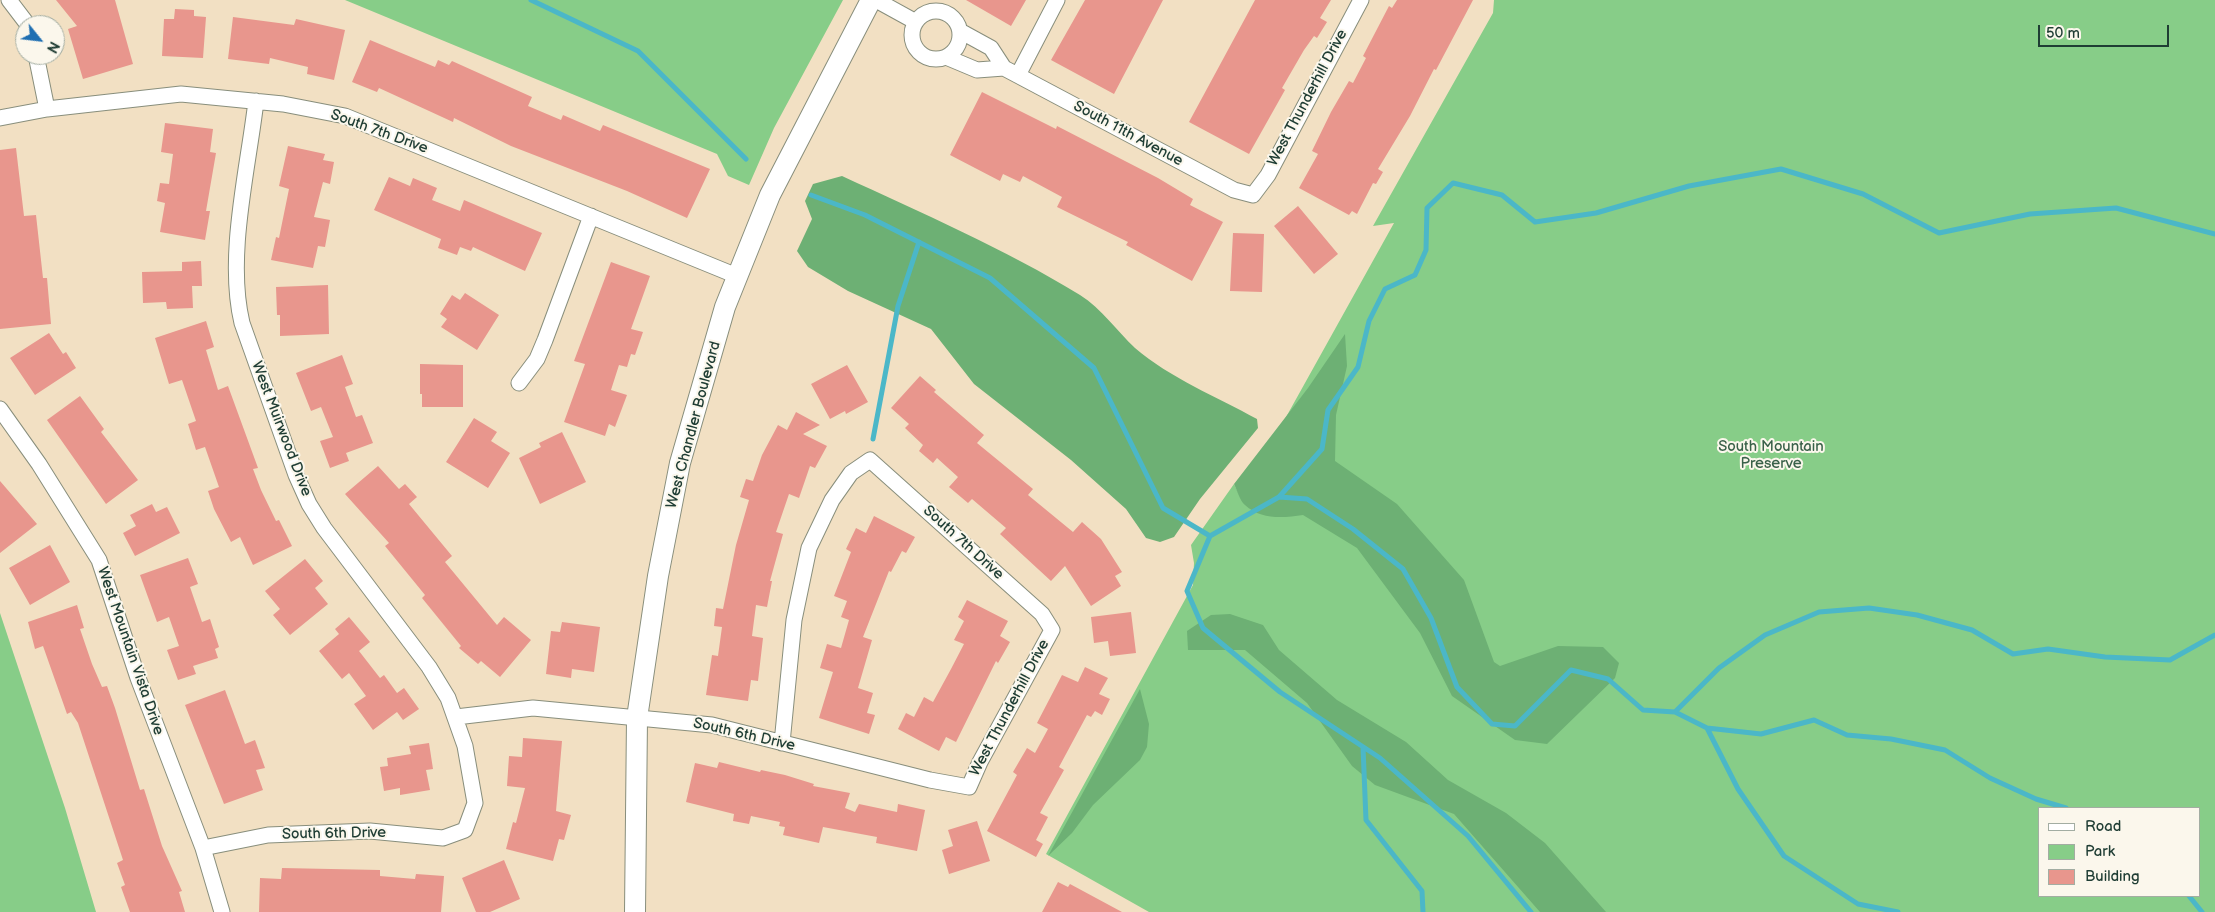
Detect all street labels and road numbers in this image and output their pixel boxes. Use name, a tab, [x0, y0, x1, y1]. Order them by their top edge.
street label: West Thunderhill Drive	[1264, 27, 1352, 169]
street label: South 11th Avenue	[1070, 97, 1186, 171]
street label: South 7th Drive	[328, 106, 430, 158]
street label: West Chandler Boulevard	[663, 340, 725, 510]
street label: West Muirwood Drive	[247, 359, 315, 499]
street label: South 7th Drive	[919, 502, 1007, 584]
street label: West Mountain Vista Drive	[93, 565, 167, 737]
street label: West Thunderhill Drive	[966, 637, 1054, 779]
street label: South 6th Drive	[691, 715, 797, 755]
street label: South 6th Drive	[282, 824, 386, 844]

